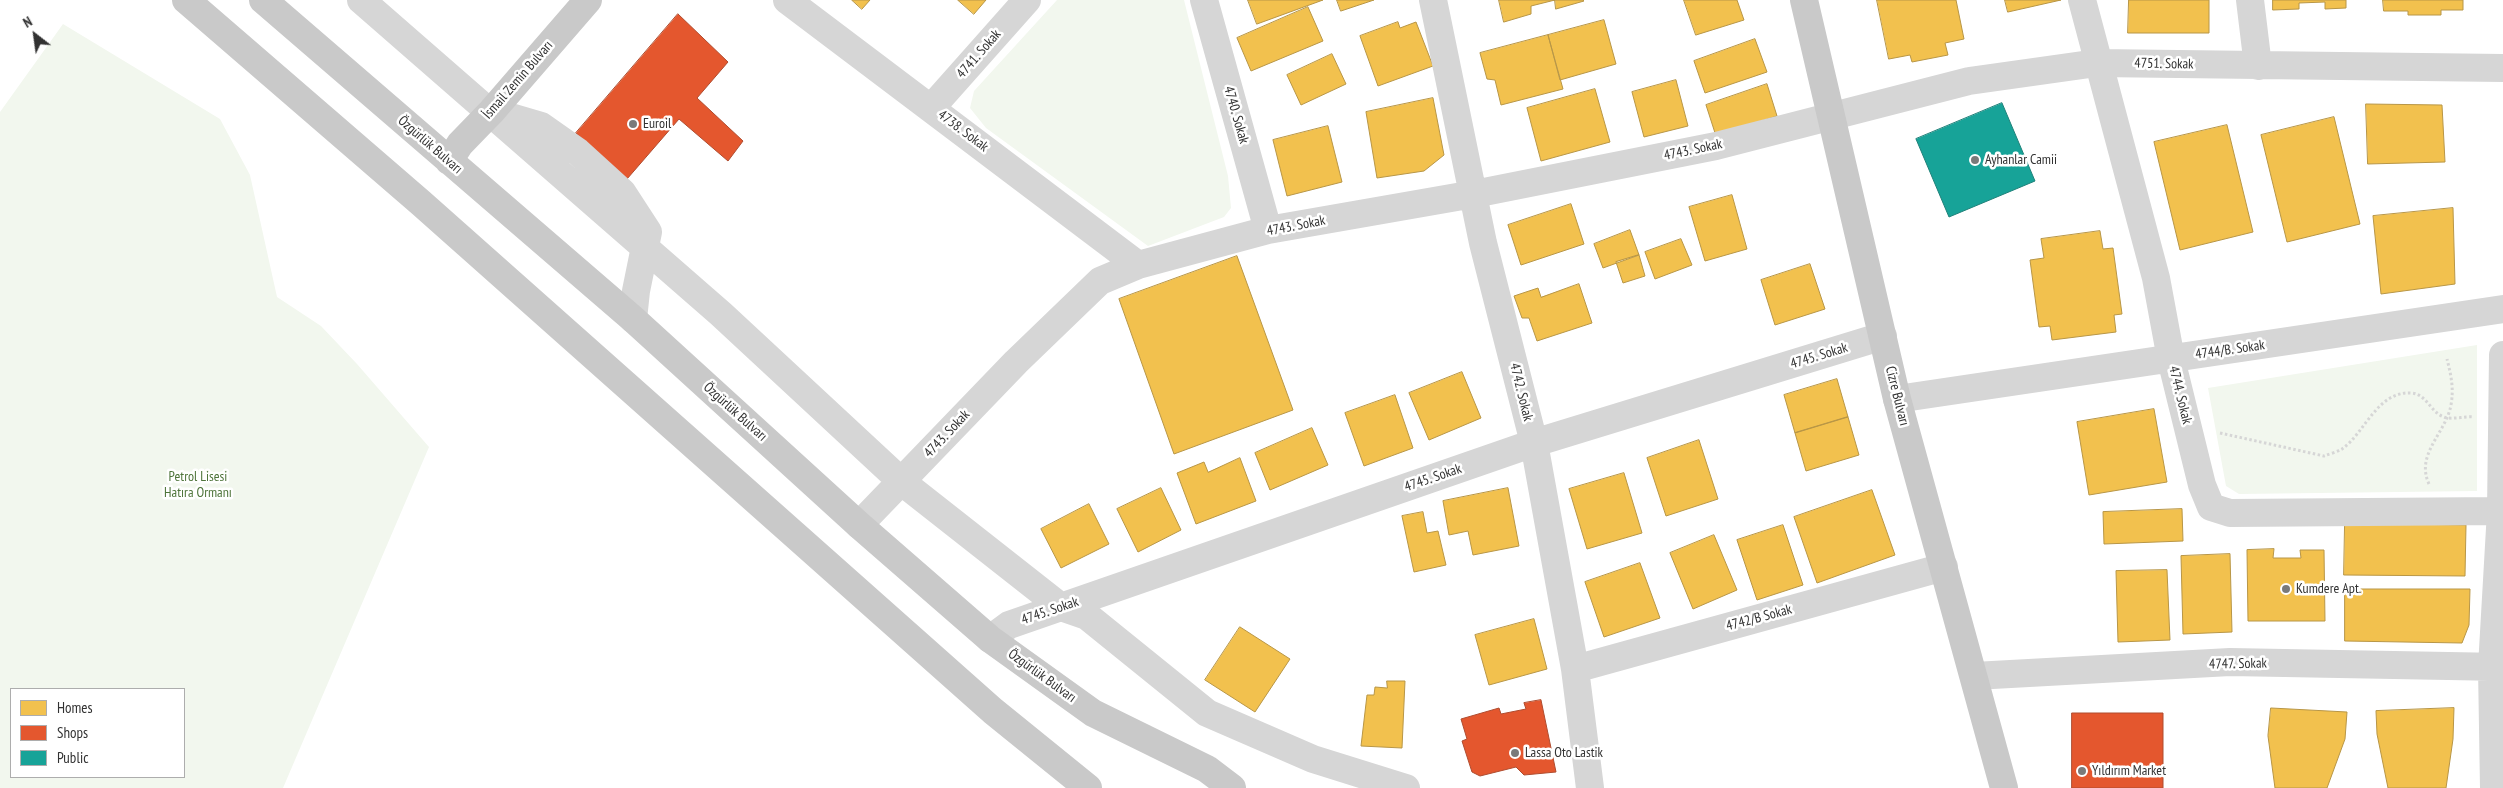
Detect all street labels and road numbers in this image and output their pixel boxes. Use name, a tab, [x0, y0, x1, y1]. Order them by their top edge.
street label: 4741. Sokak	[953, 26, 1005, 82]
street label: İsmail Zemin Bulvarı	[479, 37, 557, 123]
street label: 4751. Sokak	[2134, 55, 2194, 73]
street label: 4740. Sokak	[1220, 84, 1252, 146]
street label: 4738. Sokak	[934, 106, 992, 156]
street label: Özgürlük Bulvarı	[394, 112, 466, 178]
street label: 4743. Sokak	[1662, 136, 1724, 164]
street label: 4743. Sokak	[1265, 212, 1327, 240]
street label: 4744/B. Sokak	[2194, 337, 2266, 363]
street label: 4745. Sokak	[1788, 339, 1850, 373]
street label: 4742. Sokak	[1506, 361, 1536, 423]
street label: Cizre Bulvarı	[1881, 364, 1913, 428]
street label: 4744. Sokak	[2165, 364, 2195, 426]
street label: Özgürlük Bulvarı	[700, 379, 770, 445]
street label: 4743. Sokak	[921, 407, 973, 461]
street label: 4745. Sokak	[1402, 460, 1464, 496]
street label: 4745. Sokak	[1019, 593, 1081, 629]
street label: 4742/B Sokak	[1724, 601, 1794, 635]
street label: Özgürlük Bulvarı	[1005, 646, 1079, 706]
street label: 4747. Sokak	[2209, 655, 2267, 673]

